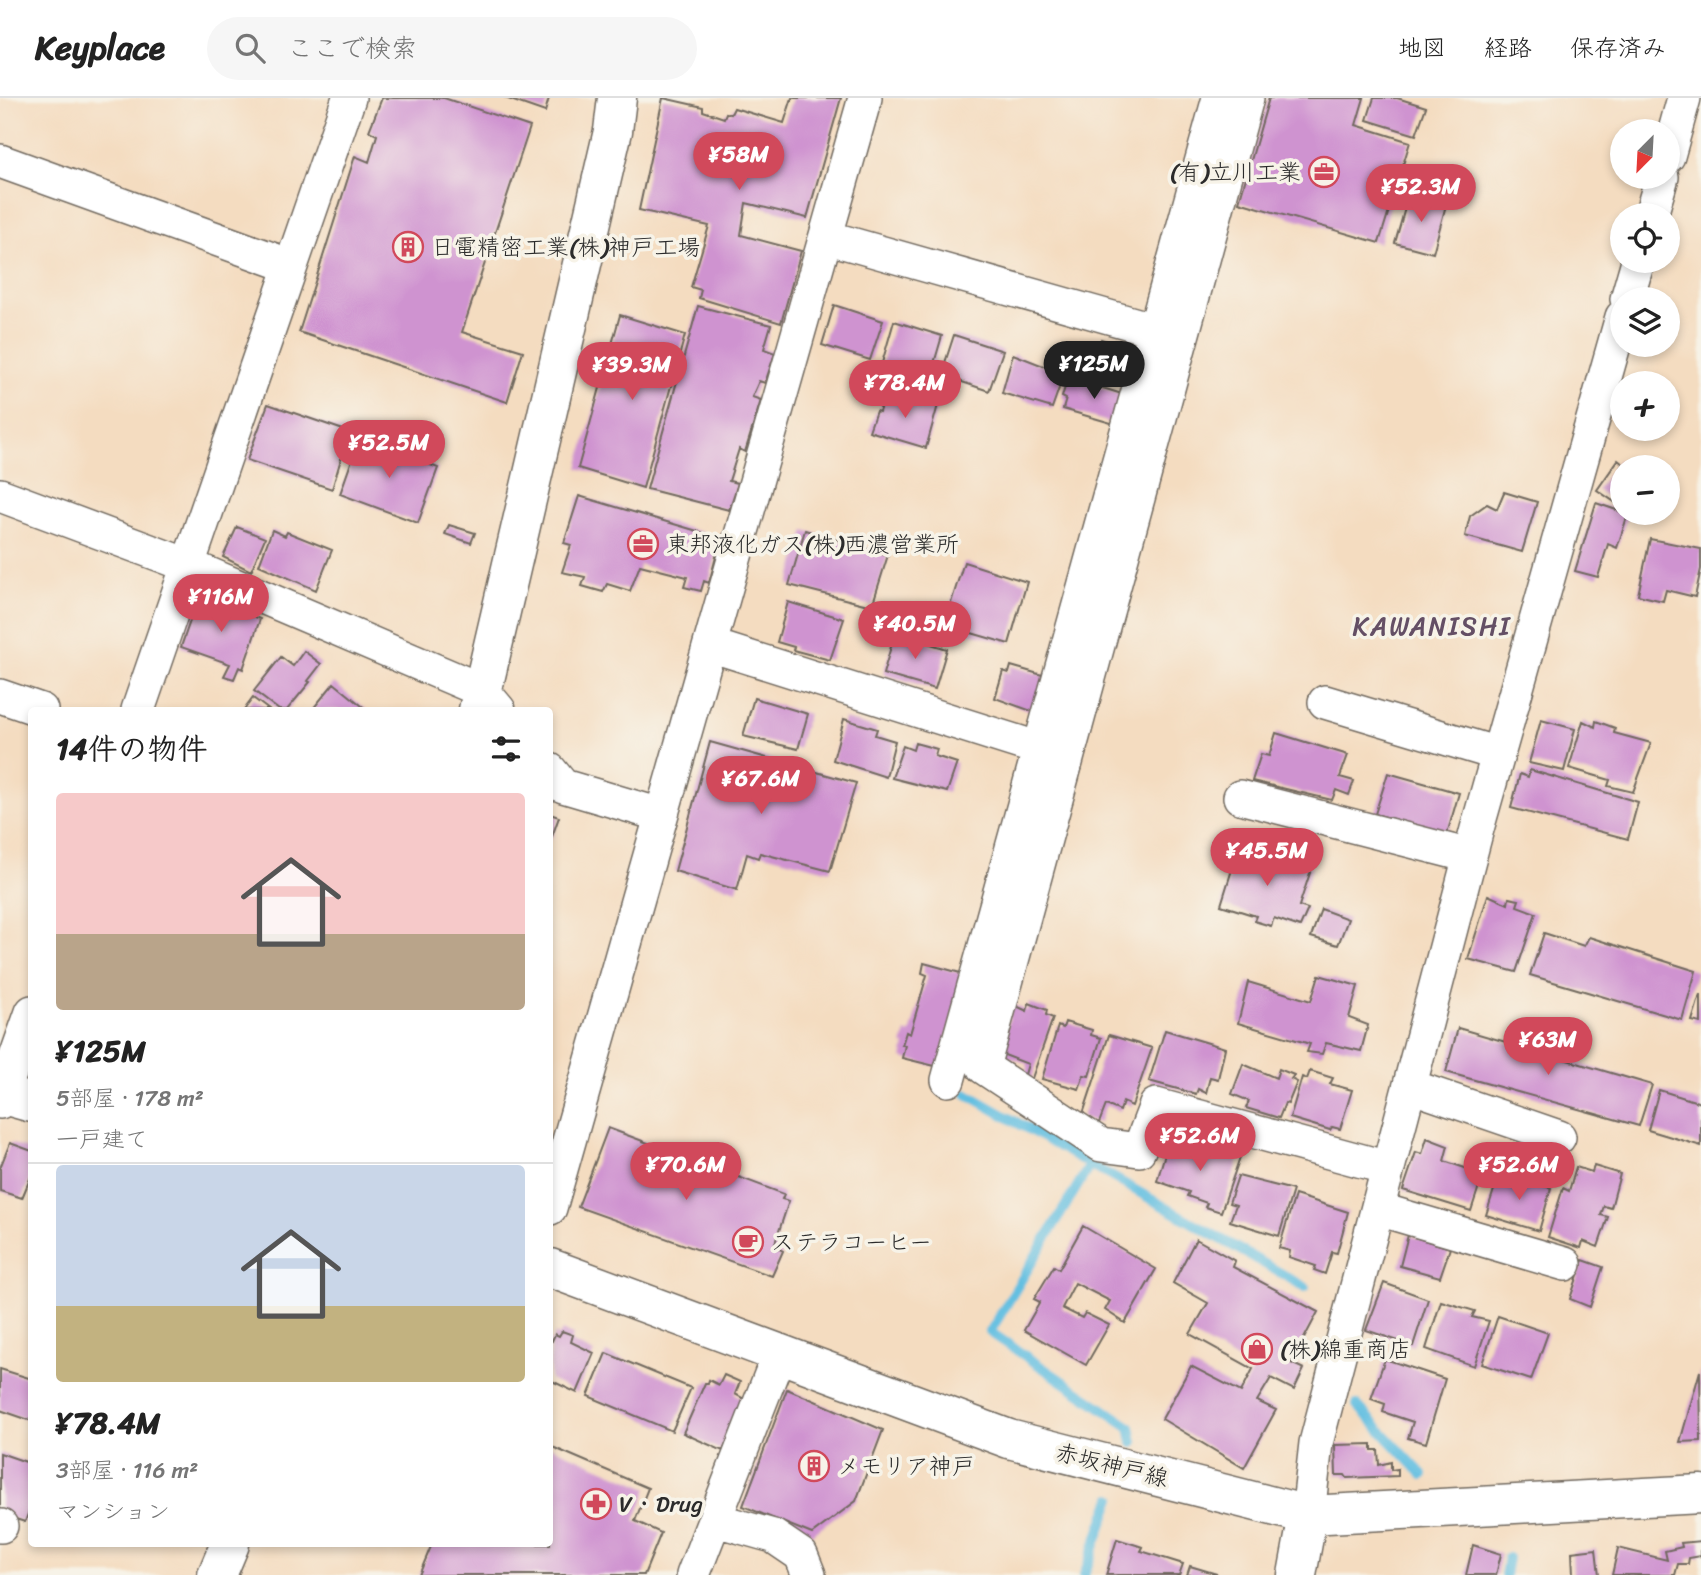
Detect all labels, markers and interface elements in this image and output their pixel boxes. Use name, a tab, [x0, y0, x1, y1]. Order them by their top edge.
search box	[207, 17, 697, 80]
text: Keyplace	[35, 19, 165, 77]
text: ここで検索	[287, 25, 417, 71]
text: 地図	[1398, 27, 1446, 69]
text: 経路	[1484, 27, 1532, 69]
text: 保存済み	[1570, 27, 1666, 69]
icon: search	[231, 29, 269, 67]
north arrow	[1610, 119, 1680, 189]
map controls	[1610, 119, 1680, 525]
pin: ¥58M	[698, 132, 780, 192]
text: ¥58M	[709, 134, 769, 175]
place label: (有)立川工業	[1170, 152, 1301, 193]
office icon: (有)立川工業	[1307, 155, 1341, 189]
pin: ¥52.3M	[1364, 164, 1478, 224]
text: ¥52.3M	[1382, 166, 1460, 207]
button: locate	[1610, 203, 1680, 273]
place label: 日電精密工業(株)神戸工場	[431, 227, 700, 268]
building icon: 日電精密工業(株)神戸工場	[391, 230, 425, 264]
button: layers	[1610, 287, 1680, 357]
pin: ¥39.3M	[575, 342, 689, 402]
pin: ¥125M	[1045, 342, 1143, 401]
text: ¥125M	[1060, 343, 1128, 384]
text: ¥39.3M	[593, 344, 671, 385]
pin: ¥78.4M	[848, 360, 962, 420]
text: ¥78.4M	[865, 362, 945, 403]
button: +	[1610, 371, 1680, 441]
pin: ¥52.5M	[332, 420, 446, 480]
text: ¥52.5M	[349, 422, 429, 463]
button: −	[1610, 455, 1680, 525]
place label: 東邦液化ガス(株)西濃営業所	[666, 524, 959, 565]
office icon: 東邦液化ガス(株)西濃営業所	[626, 527, 660, 561]
pin: ¥116M	[172, 574, 270, 634]
text: ¥116M	[189, 576, 253, 617]
pin: ¥40.5M	[858, 602, 972, 661]
text: ¥40.5M	[874, 603, 956, 644]
district label: KAWANISHI	[1352, 603, 1512, 649]
text: 14件の物件	[56, 722, 208, 776]
icon: filters	[487, 730, 525, 768]
pin: ¥67.6M	[704, 756, 818, 816]
text: ¥67.6M	[722, 758, 800, 799]
pin: ¥45.5M	[1210, 828, 1324, 888]
text: ¥45.5M	[1227, 830, 1307, 871]
icon: home	[228, 839, 354, 965]
pin: ¥63M	[1507, 1018, 1589, 1077]
text: ¥63M	[1519, 1019, 1577, 1060]
text: ¥125M	[56, 1024, 146, 1078]
text: 5部屋 · 178 m²	[56, 1078, 204, 1119]
pin: ¥52.6M	[1143, 1114, 1257, 1173]
text: ¥52.6M	[1161, 1115, 1239, 1156]
text: 一戸建て	[56, 1119, 148, 1160]
pin: ¥70.6M	[629, 1142, 743, 1202]
pin: ¥52.6M	[1462, 1142, 1576, 1202]
text: ¥70.6M	[646, 1144, 726, 1185]
text: ¥52.6M	[1480, 1144, 1558, 1185]
icon: home	[228, 1211, 354, 1337]
place label: ステラコーヒー	[771, 1222, 932, 1263]
cafe icon: ステラコーヒー	[731, 1225, 765, 1259]
place label: (株)綿重商店	[1280, 1329, 1411, 1370]
shop icon: (株)綿重商店	[1240, 1332, 1274, 1366]
text: ¥78.4M	[56, 1396, 160, 1450]
street label: 赤坂神戸線	[1051, 1432, 1173, 1499]
place label: メモリア神戸	[837, 1446, 975, 1487]
building icon: メモリア神戸	[797, 1449, 831, 1483]
text: 3部屋 · 116 m²	[56, 1450, 198, 1491]
place label: V・Drug	[619, 1484, 703, 1525]
pharmacy icon: V・Drug	[579, 1487, 613, 1521]
text: マンション	[56, 1491, 170, 1532]

